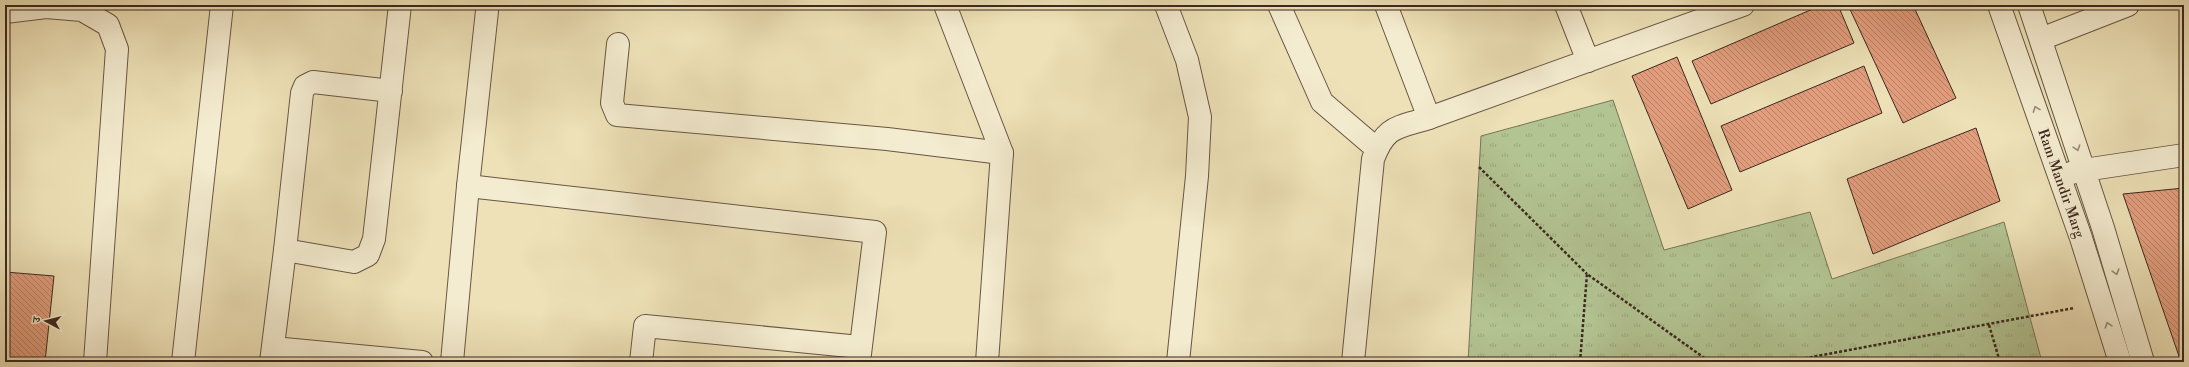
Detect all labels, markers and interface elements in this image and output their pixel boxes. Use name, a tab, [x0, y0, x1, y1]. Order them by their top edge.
one-way arrow	[2032, 105, 2041, 112]
street label: Ram Mandir Marg	[2033, 127, 2089, 241]
one-way arrow	[2072, 145, 2081, 152]
one-way arrow	[2111, 268, 2120, 275]
north arrow	[26, 301, 66, 341]
text: उ	[30, 315, 45, 325]
one-way arrow	[2105, 321, 2113, 328]

